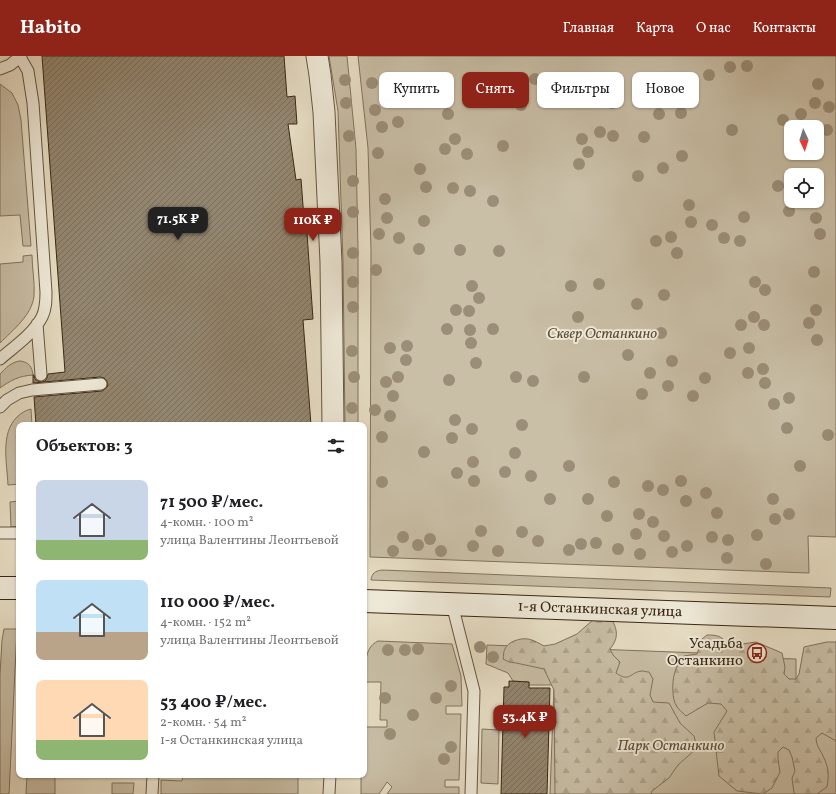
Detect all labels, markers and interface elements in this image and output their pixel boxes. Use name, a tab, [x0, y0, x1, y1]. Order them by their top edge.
text: Habito	[20, 15, 81, 41]
text: Главная	[563, 19, 614, 38]
text: Карта	[636, 19, 674, 38]
text: О нас	[696, 19, 731, 38]
text: Контакты	[753, 19, 816, 38]
chip: Купить	[379, 72, 454, 108]
chip: Снять	[462, 72, 529, 108]
chip: Фильтры	[537, 72, 624, 108]
chip: Новое	[632, 72, 699, 108]
north arrow	[784, 120, 824, 160]
map controls	[784, 120, 824, 208]
button: locate	[784, 168, 824, 208]
pin: 71.5K ₽	[141, 207, 215, 241]
pin: 110K ₽	[280, 208, 346, 242]
text: 71.5K ₽	[157, 211, 199, 229]
text: 110K ₽	[293, 212, 333, 230]
park label: Сквер Останкино	[547, 324, 657, 345]
text: Объектов: 3	[36, 435, 133, 458]
icon: filters	[325, 435, 347, 457]
text: 71 500 ₽/мес.	[160, 491, 263, 514]
icon: home	[68, 496, 116, 544]
text: 4-комн. · 100 m²	[160, 514, 254, 532]
text: улица Валентины Леонтьевой	[160, 532, 339, 550]
text: 110 000 ₽/мес.	[160, 591, 275, 614]
icon: home	[68, 596, 116, 644]
street label: 1-я Останкинская улица	[517, 597, 683, 623]
text: 4-комн. · 152 m²	[160, 614, 251, 632]
text: улица Валентины Леонтьевой	[160, 632, 339, 650]
place label: Усадьба Останкино	[667, 634, 743, 672]
bus stop icon: Усадьба Останкино	[746, 642, 768, 664]
text: 53 400 ₽/мес.	[160, 691, 267, 714]
icon: home	[68, 696, 116, 744]
pin: 53.4K ₽	[488, 705, 562, 739]
text: 53.4K ₽	[502, 709, 548, 727]
text: 2-комн. · 54 m²	[160, 714, 246, 732]
text: 1-я Останкинская улица	[160, 732, 303, 750]
park label: Парк Останкино	[618, 736, 725, 757]

